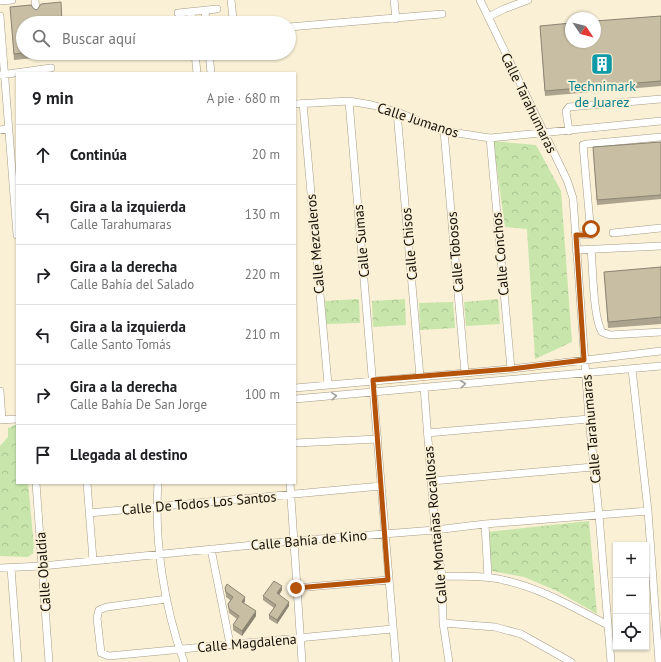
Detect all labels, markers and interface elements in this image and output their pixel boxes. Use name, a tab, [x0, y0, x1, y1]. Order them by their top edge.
north arrow	[565, 12, 601, 48]
search box	[16, 16, 296, 60]
icon: search	[30, 27, 52, 49]
text: Buscar aquí	[62, 29, 136, 48]
street label: Calle Tarahumaras	[497, 50, 561, 156]
building icon: Technimark de Juarez	[589, 51, 615, 77]
place label: Technimark de Juarez	[568, 77, 636, 111]
text: 9 min	[32, 87, 73, 109]
text: A pie · 680 m	[207, 90, 280, 107]
street label: Calle Jumanos	[375, 98, 461, 142]
icon: ahead	[32, 144, 54, 166]
text: Continúa	[70, 145, 127, 164]
text: 20 m	[252, 146, 280, 163]
street label: Calle Mezcaleros	[302, 193, 328, 295]
text: Gira a la izquierda	[70, 197, 186, 216]
icon: left	[32, 204, 54, 226]
street label: Calle Sumas	[349, 204, 373, 278]
text: 130 m	[245, 206, 280, 223]
street label: Calle Chisos	[397, 207, 421, 281]
street label: Calle Tobosos	[442, 211, 468, 293]
street label: Calle Conchos	[487, 211, 513, 297]
text: Calle Tarahumaras	[70, 216, 172, 233]
route start	[582, 220, 600, 238]
text: Gira a la derecha	[70, 257, 177, 276]
icon: right	[32, 264, 54, 286]
text: 220 m	[245, 266, 280, 283]
text: Calle Bahía del Salado	[70, 276, 194, 293]
text: Gira a la izquierda	[70, 317, 186, 336]
icon: left	[32, 324, 54, 346]
text: 210 m	[245, 326, 280, 343]
text: Calle Santo Tomás	[70, 336, 171, 353]
street label: Calle Tarahumaras	[577, 374, 605, 484]
text: Gira a la derecha	[70, 377, 177, 396]
one-way arrow	[460, 379, 466, 388]
icon: right	[32, 384, 54, 406]
text: 100 m	[245, 386, 280, 403]
one-way arrow	[331, 391, 337, 400]
text: Calle Bahía De San Jorge	[70, 396, 207, 413]
icon: arrive	[32, 444, 54, 466]
text: Llegada al destino	[70, 445, 188, 464]
street label: Calle Montañas Rocallosas	[419, 445, 451, 605]
street label: Calle De Todos Los Santos	[121, 487, 277, 519]
street label: Calle Bahía de Kino	[250, 526, 368, 554]
street label: Calle Obaldía	[31, 531, 55, 613]
map controls	[613, 542, 649, 650]
button: +	[613, 542, 649, 578]
button: −	[613, 578, 649, 614]
route end	[287, 579, 305, 597]
button: locate	[613, 614, 649, 650]
street label: Calle Magdalena	[197, 630, 297, 656]

